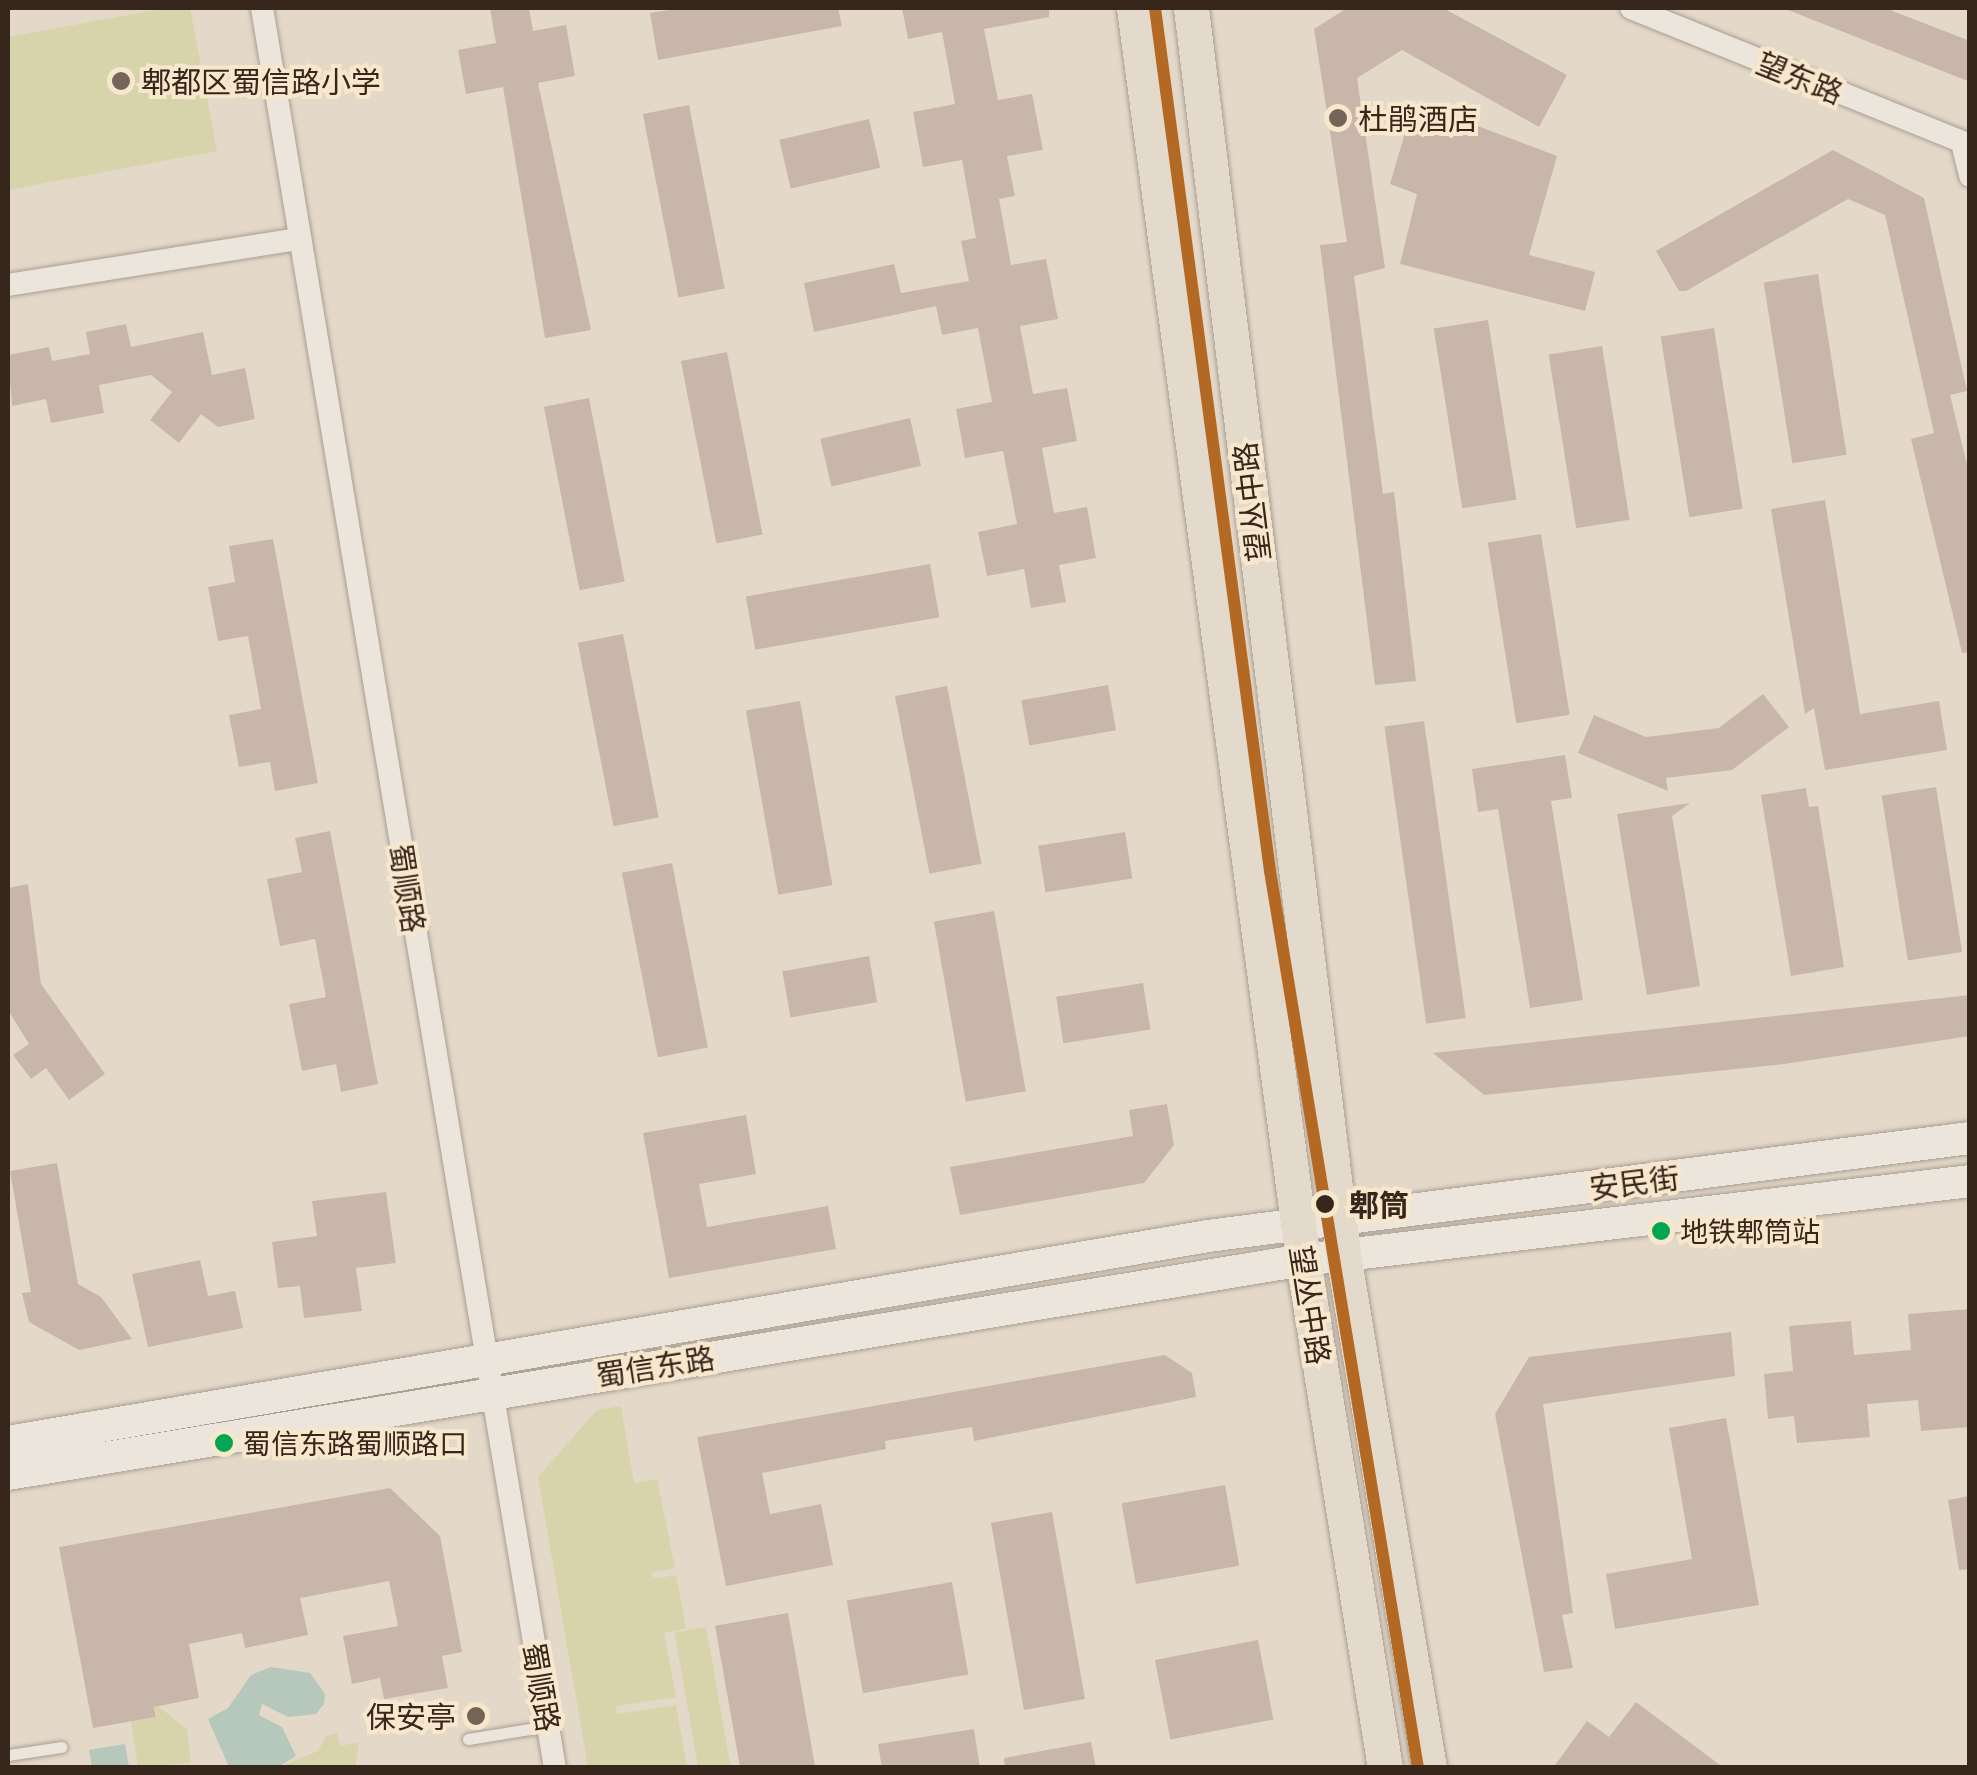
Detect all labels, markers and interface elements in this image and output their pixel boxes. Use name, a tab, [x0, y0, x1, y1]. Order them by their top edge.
street label: 望东路	[1752, 43, 1848, 111]
place label: 郫都区蜀信路小学	[141, 63, 381, 99]
marker: 郫都区蜀信路小学	[110, 70, 132, 92]
place label: 杜鹃酒店	[1358, 100, 1478, 136]
marker: 杜鹃酒店	[1327, 107, 1349, 129]
street label: 望丛中路	[1226, 440, 1276, 564]
street label: 蜀顺路	[383, 841, 433, 935]
street label: 安民街	[1587, 1159, 1681, 1205]
place label: 郫筒	[1349, 1186, 1409, 1222]
marker: 郫筒	[1310, 1189, 1340, 1219]
place label: 地铁郫筒站	[1680, 1214, 1820, 1248]
marker: 地铁郫筒站	[1651, 1221, 1671, 1241]
street label: 望丛中路	[1284, 1243, 1338, 1367]
street label: 蜀信东路	[593, 1339, 717, 1393]
place label: 蜀信东路蜀顺路口	[243, 1426, 467, 1460]
marker: 蜀信东路蜀顺路口	[214, 1433, 234, 1453]
street label: 蜀顺路	[516, 1640, 568, 1734]
place label: 保安亭	[366, 1698, 456, 1734]
marker: 保安亭	[465, 1705, 487, 1727]

